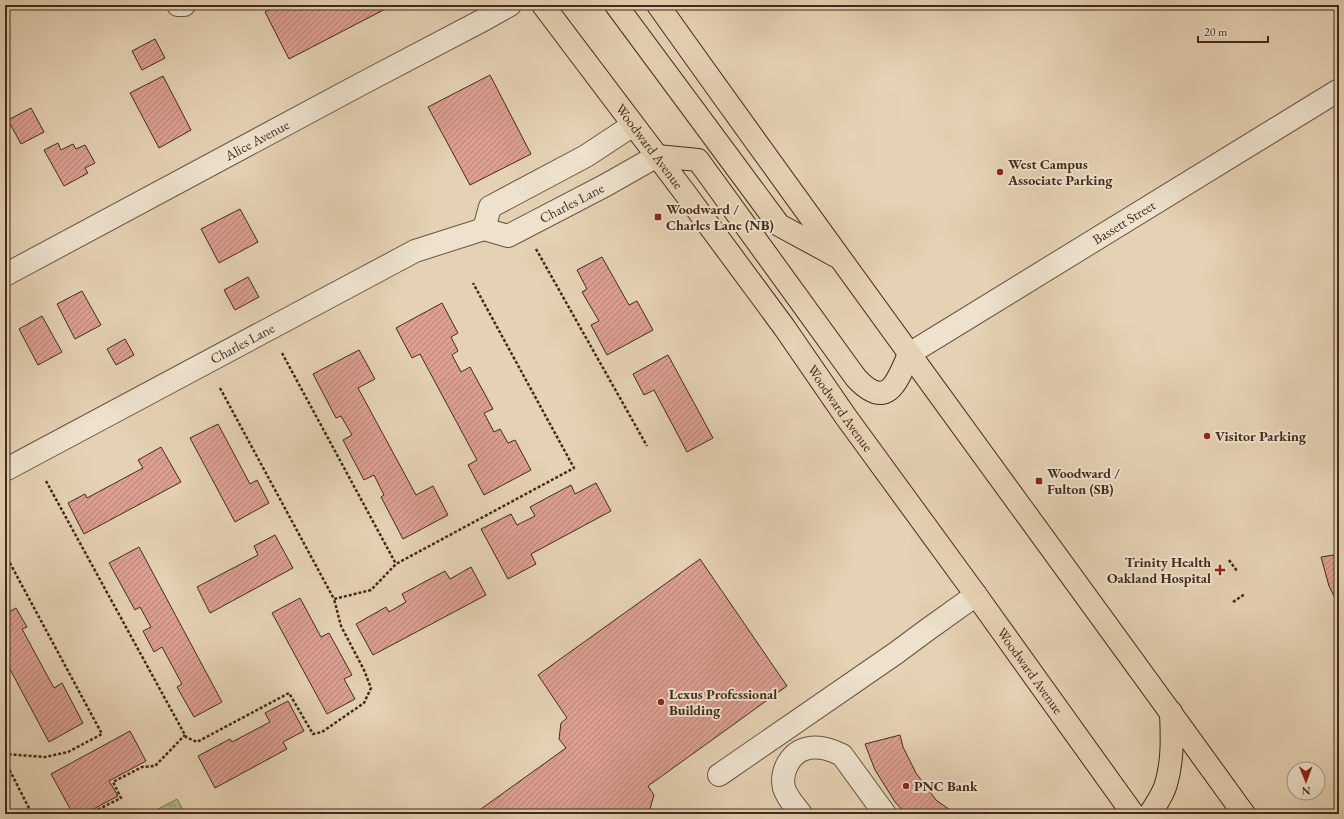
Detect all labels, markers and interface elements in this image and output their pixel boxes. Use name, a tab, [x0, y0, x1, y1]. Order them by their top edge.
scale bar	[1198, 18, 1268, 44]
text: 20 m	[1204, 24, 1228, 40]
street label: Woodward Avenue	[612, 100, 688, 193]
street label: Alice Avenue	[221, 115, 293, 165]
place label: West Campus Associate Parking	[1007, 155, 1113, 189]
marker: West Campus Associate Parking	[995, 167, 1005, 177]
street label: Charles Lane	[536, 178, 607, 227]
street label: Bassett Street	[1089, 196, 1159, 248]
place label: Woodward / Charles Lane (NB)	[666, 200, 774, 234]
marker: Woodward / Charles Lane (NB)	[653, 212, 663, 222]
street label: Charles Lane	[207, 319, 278, 368]
street label: Woodward Avenue	[804, 361, 878, 456]
place label: Visitor Parking	[1215, 427, 1307, 445]
marker: Visitor Parking	[1202, 431, 1212, 441]
place label: Woodward / Fulton (SB)	[1047, 464, 1120, 498]
marker: Woodward / Fulton (SB)	[1034, 476, 1044, 486]
place label: Trinity Health Oakland Hospital	[1107, 553, 1211, 587]
marker: Trinity Health Oakland Hospital	[1214, 564, 1226, 576]
street label: Woodward Avenue	[993, 624, 1068, 718]
place label: Lexus Professional Building	[669, 685, 777, 719]
marker: Lexus Professional Building	[656, 697, 666, 707]
north arrow	[1286, 761, 1326, 801]
place label: PNC Bank	[914, 777, 978, 795]
marker: PNC Bank	[901, 781, 911, 791]
text: N	[1302, 784, 1311, 798]

